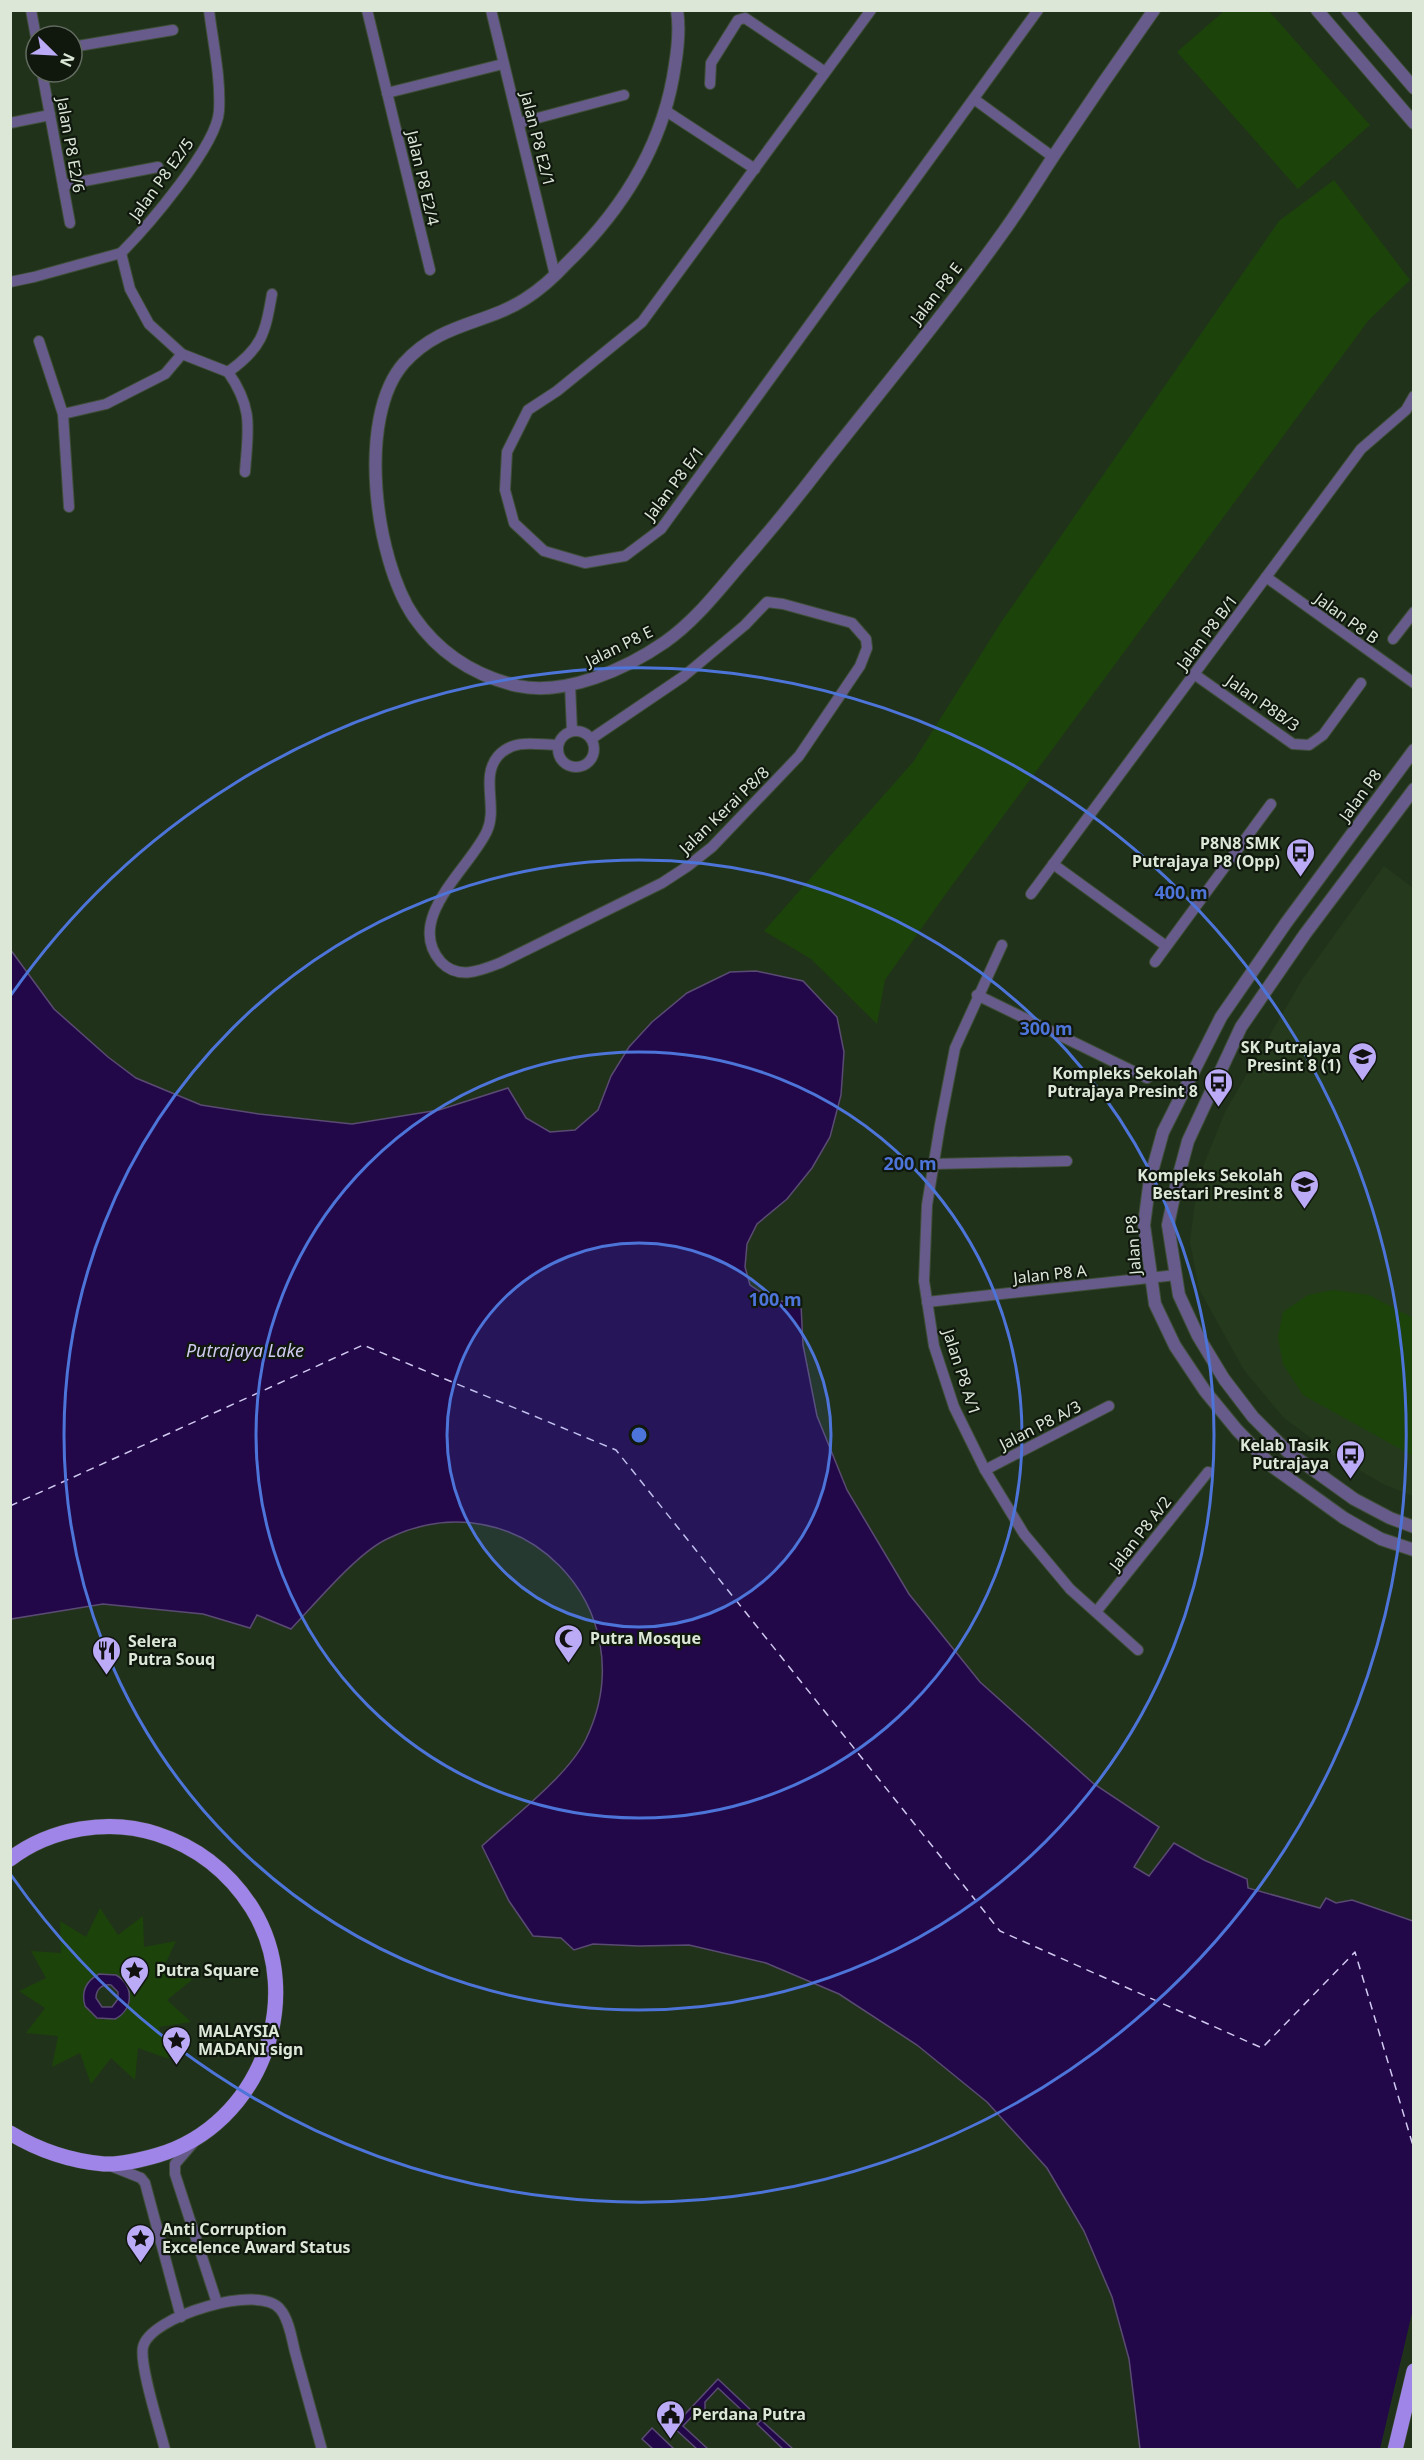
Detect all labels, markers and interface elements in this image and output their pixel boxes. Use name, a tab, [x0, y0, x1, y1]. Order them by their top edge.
north arrow	[24, 24, 84, 84]
text: N	[55, 50, 80, 71]
street label: Jalan P8 E2/1	[515, 88, 560, 189]
street label: Jalan P8 E2/6	[51, 94, 90, 194]
street label: Jalan P8 E2/4	[401, 126, 445, 228]
street label: Jalan P8 E2/5	[123, 133, 198, 226]
street label: Jalan P8 E	[904, 258, 967, 330]
street label: Jalan P8 E/1	[638, 441, 709, 526]
street label: Jalan P8 B	[1309, 586, 1383, 649]
street label: Jalan P8 B/1	[1170, 590, 1243, 676]
street label: Jalan P8 E	[580, 620, 656, 673]
street label: Jalan P8B/3	[1220, 669, 1304, 736]
street label: Jalan Kerai P8/8	[673, 761, 774, 860]
street label: Jalan P8	[1332, 765, 1386, 827]
place label: P8N8 SMK Putrajaya P8 (Opp)	[1132, 832, 1280, 872]
bus stop icon: P8N8 SMK Putrajaya P8 (Opp)	[1285, 836, 1317, 878]
text: 400 m	[1154, 880, 1208, 904]
text: 300 m	[1019, 1016, 1073, 1040]
place label: SK Putrajaya Presint 8 (1)	[1241, 1036, 1341, 1076]
school or university icon: SK Putrajaya Presint 8 (1)	[1346, 1040, 1378, 1082]
place label: Kompleks Sekolah Putrajaya Presint 8	[1047, 1062, 1198, 1102]
bus stop icon: Kompleks Sekolah Putrajaya Presint 8	[1203, 1066, 1235, 1108]
text: 200 m	[883, 1151, 937, 1175]
place label: Kompleks Sekolah Bestari Presint 8	[1137, 1164, 1283, 1204]
school or university icon: Kompleks Sekolah Bestari Presint 8	[1288, 1168, 1320, 1210]
street label: Jalan P8	[1120, 1215, 1146, 1277]
street label: Jalan P8 A	[1010, 1259, 1089, 1289]
text: 100 m	[748, 1287, 802, 1311]
street label: Jalan P8 A/1	[937, 1324, 986, 1418]
water label: Putrajaya Lake	[186, 1338, 304, 1362]
street label: Jalan P8 A/3	[994, 1395, 1085, 1456]
centre of rings	[629, 1425, 649, 1445]
place label: Kelab Tasik Putrajaya	[1240, 1434, 1329, 1474]
bus stop icon: Kelab Tasik Putrajaya	[1334, 1438, 1366, 1480]
street label: Jalan P8 A/2	[1103, 1491, 1176, 1576]
mosque icon: Putra Mosque	[553, 1622, 585, 1664]
place label: Putra Mosque	[590, 1627, 701, 1649]
place label: Selera Putra Souq	[128, 1630, 215, 1670]
restaurant icon: Selera Putra Souq	[91, 1634, 123, 1676]
place icon: Putra Square	[119, 1954, 151, 1996]
place label: Putra Square	[156, 1959, 259, 1981]
place label: MALAYSIA MADANI sign	[198, 2020, 303, 2060]
place icon: MALAYSIA MADANI sign	[161, 2024, 193, 2066]
place label: Anti Corruption Excelence Award Status	[162, 2218, 351, 2258]
place icon: Anti Corruption Excelence Award Status	[125, 2222, 157, 2264]
public building icon: Perdana Putra	[655, 2398, 687, 2440]
place label: Perdana Putra	[692, 2403, 806, 2425]

